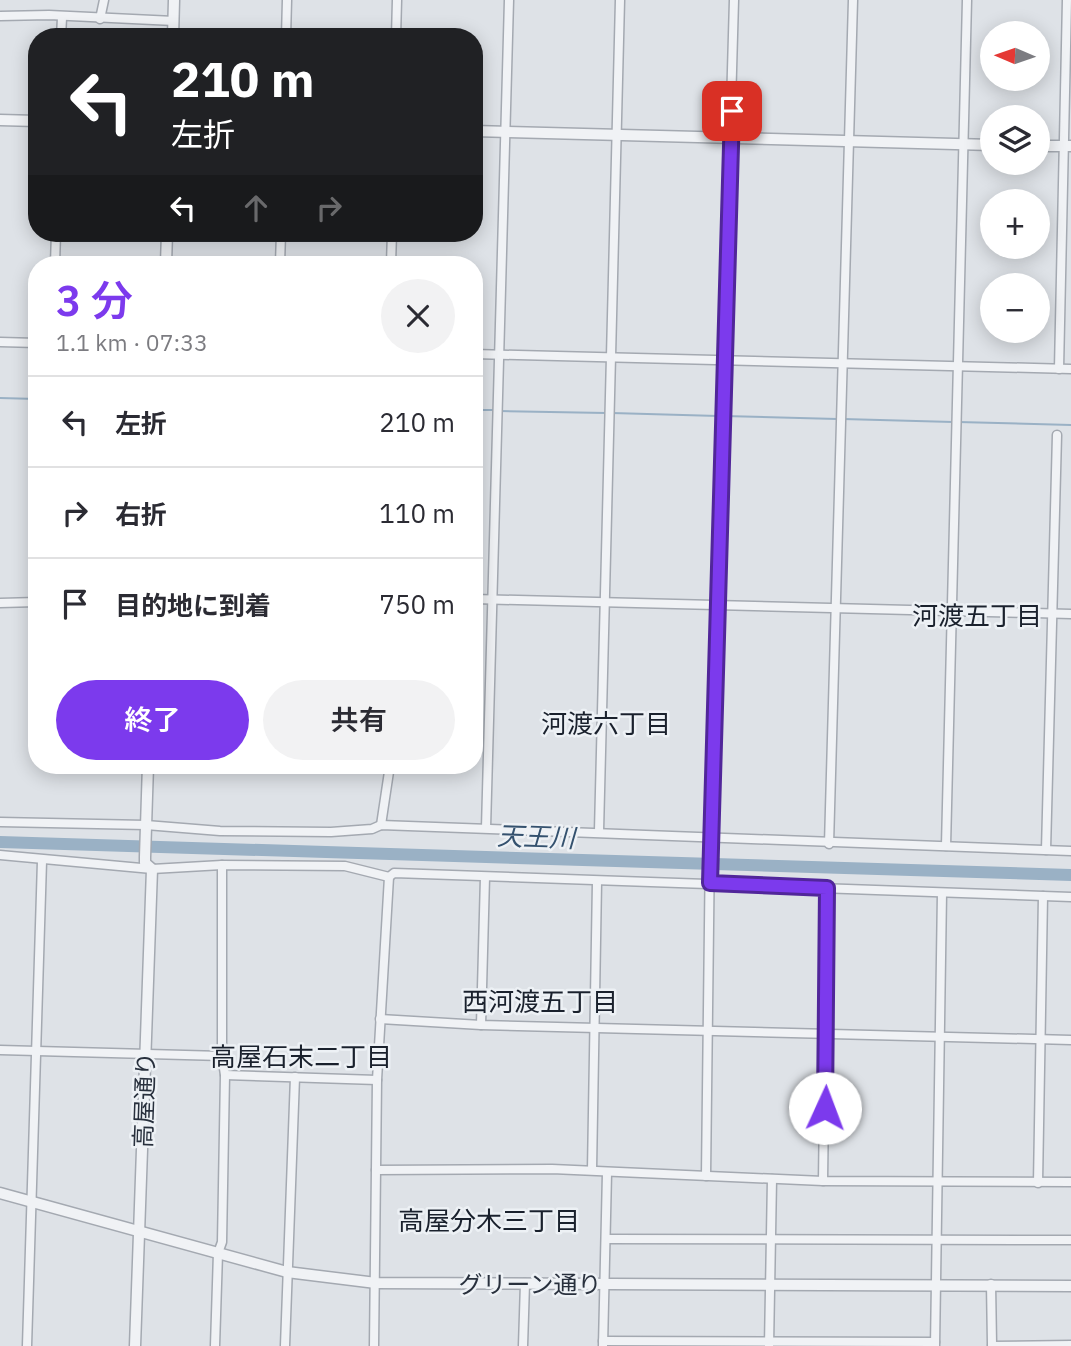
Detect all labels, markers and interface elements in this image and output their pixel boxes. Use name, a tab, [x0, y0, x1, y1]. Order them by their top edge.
north arrow	[980, 21, 1050, 91]
map controls	[980, 21, 1050, 343]
text: 210 m	[171, 47, 315, 110]
icon: left	[56, 56, 147, 147]
pin	[702, 81, 762, 141]
icon: arrive	[713, 92, 751, 130]
button: layers	[980, 105, 1050, 175]
text: 左折	[171, 113, 235, 155]
icon: left	[164, 189, 202, 227]
icon: ahead	[237, 189, 275, 227]
icon: right	[310, 189, 348, 227]
button: +	[980, 189, 1050, 259]
text: 3 分	[56, 273, 133, 328]
button: −	[980, 273, 1050, 343]
button: close	[381, 279, 455, 353]
text: 1.1 km · 07:33	[56, 327, 208, 357]
icon: left	[56, 403, 94, 441]
text: 210 m	[379, 405, 455, 439]
text: 左折	[115, 406, 167, 440]
icon: right	[56, 494, 94, 532]
text: 110 m	[379, 496, 455, 530]
text: 右折	[115, 497, 167, 531]
icon: arrive	[56, 585, 94, 623]
text: 750 m	[379, 587, 455, 621]
text: 目的地に到着	[115, 588, 271, 622]
district label: 河渡五丁目	[912, 598, 1042, 632]
button: 終了	[56, 680, 249, 760]
button: 共有	[263, 680, 455, 760]
district label: 河渡六丁目	[541, 706, 671, 740]
water label: 天王川	[496, 818, 579, 854]
district label: 西河渡五丁目	[462, 984, 618, 1018]
district label: 高屋石末二丁目	[210, 1039, 392, 1073]
street label: 高屋通り	[126, 1051, 162, 1149]
position arrow	[788, 1071, 862, 1145]
district label: 高屋分木三丁目	[398, 1203, 580, 1237]
street label: グリーン通り	[459, 1268, 601, 1300]

